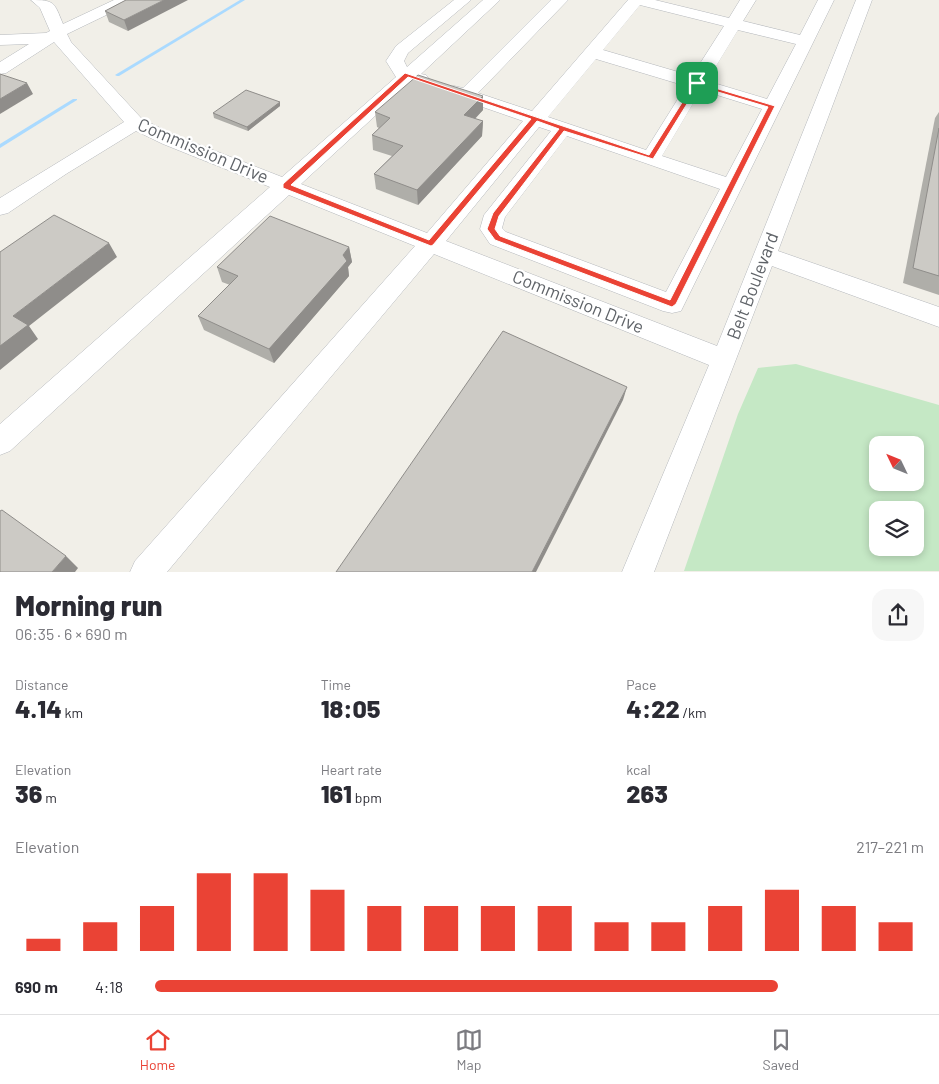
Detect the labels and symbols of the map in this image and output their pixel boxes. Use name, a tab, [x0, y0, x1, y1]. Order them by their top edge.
pin	[676, 62, 718, 104]
street label: Commission Drive	[135, 113, 272, 188]
street label: Belt Boulevard	[722, 229, 783, 342]
street label: Commission Drive	[509, 265, 647, 337]
north arrow	[869, 436, 924, 491]

